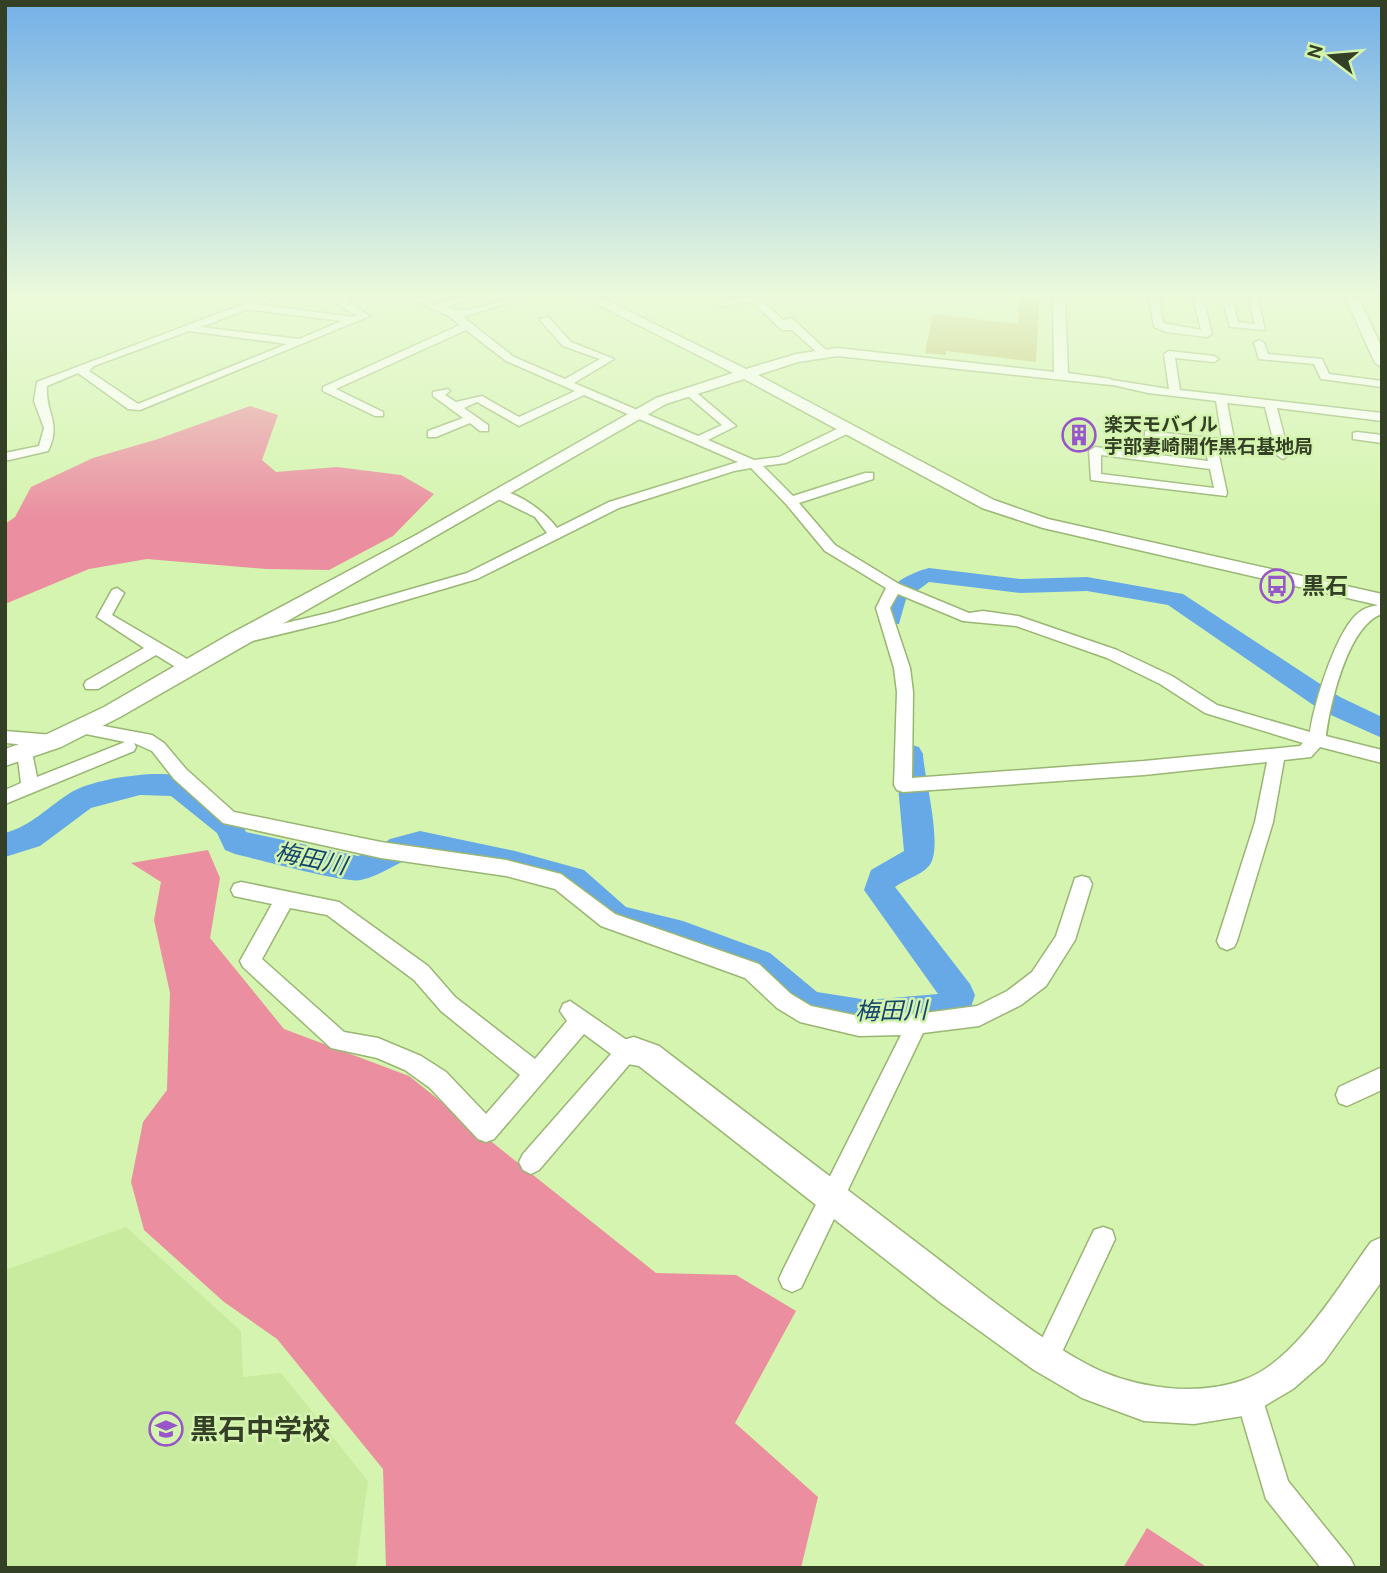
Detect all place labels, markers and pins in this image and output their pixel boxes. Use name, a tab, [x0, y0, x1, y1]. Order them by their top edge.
place label: 楽天モバイル 宇部妻崎開作黒石基地局	[1104, 413, 1313, 458]
building icon: 楽天モバイル 宇部妻崎開作黒石基地局	[1060, 416, 1098, 454]
bus stop icon: 黒石	[1258, 567, 1296, 605]
place label: 黒石	[1302, 572, 1348, 600]
school or university icon: 黒石中学校	[147, 1410, 185, 1448]
place label: 黒石中学校	[190, 1412, 330, 1446]

